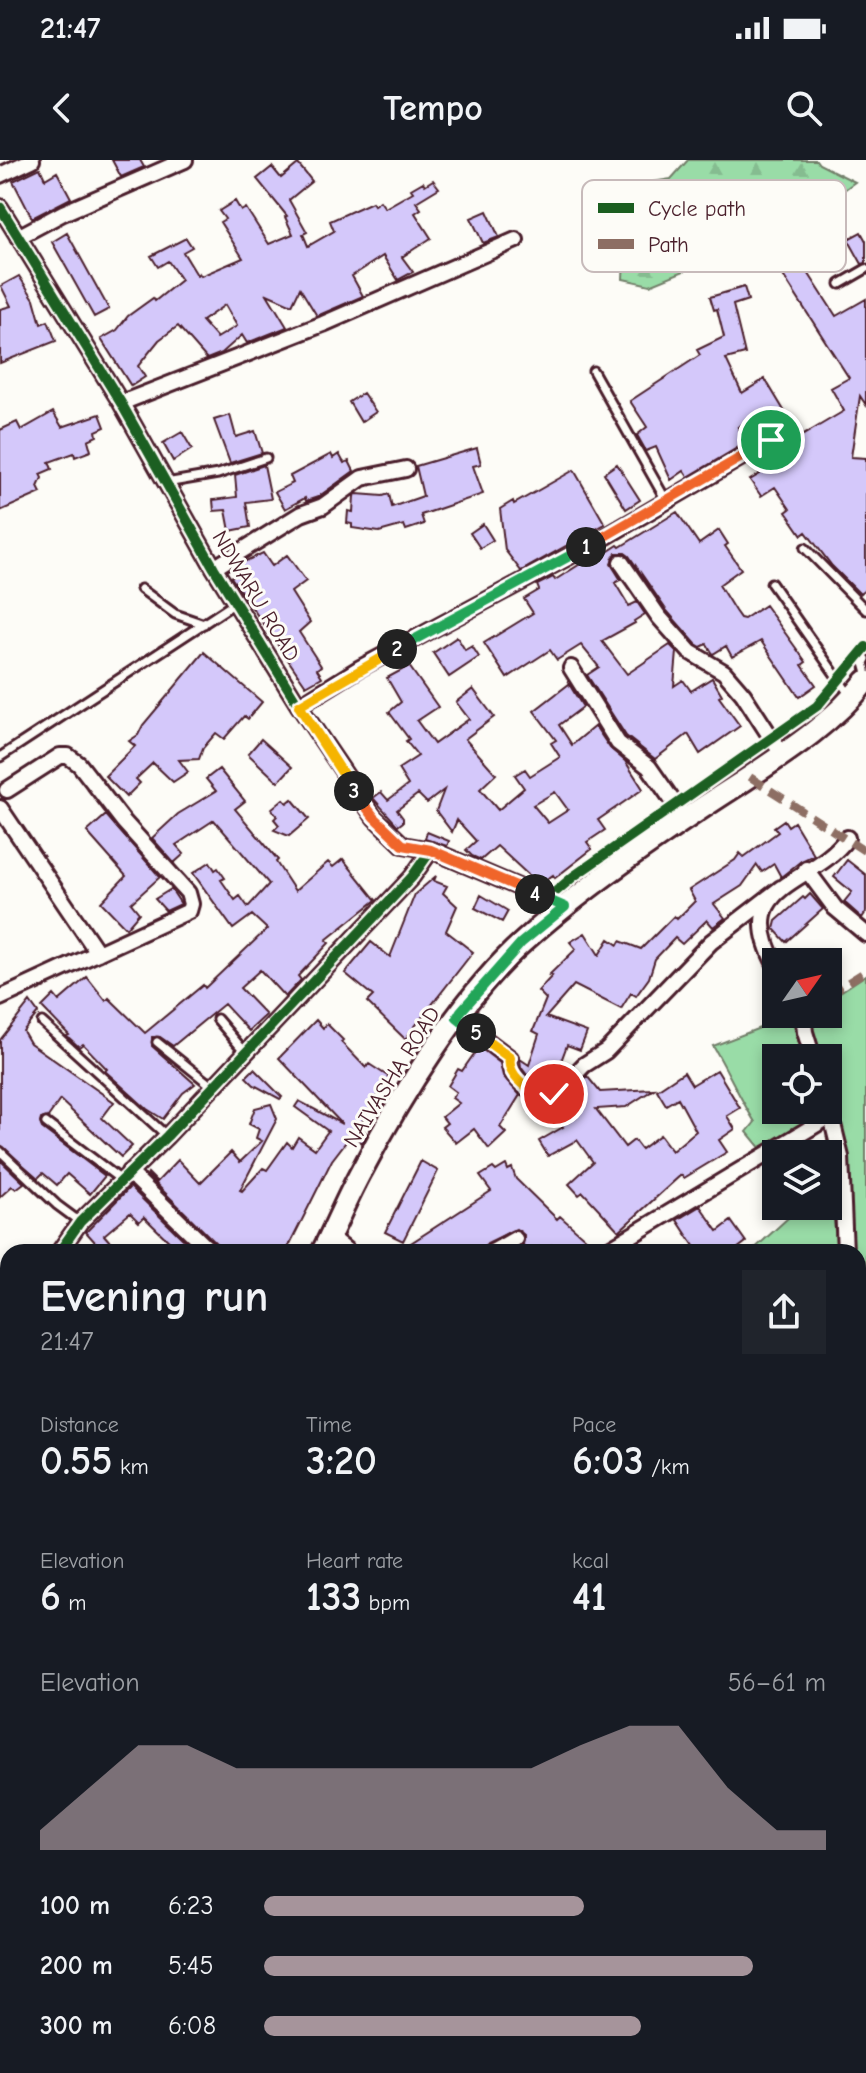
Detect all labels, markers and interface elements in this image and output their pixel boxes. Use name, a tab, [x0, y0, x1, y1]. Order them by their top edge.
text: 21:47	[40, 11, 101, 46]
icon: back	[40, 86, 84, 130]
icon: search	[782, 86, 826, 130]
text: Tempo	[383, 88, 483, 129]
legend	[582, 180, 846, 272]
text: Cycle path	[648, 196, 746, 222]
text: Path	[648, 232, 689, 258]
pin	[737, 406, 805, 474]
icon: arrive	[749, 418, 793, 462]
street label: NDWARU ROAD	[207, 526, 305, 666]
pin: 1	[566, 527, 606, 567]
text: 1	[582, 534, 590, 560]
pin: 2	[377, 629, 417, 669]
text: 2	[392, 636, 402, 662]
pin: 3	[334, 771, 374, 811]
text: 3	[349, 778, 359, 804]
pin: 4	[515, 874, 555, 914]
text: 4	[530, 881, 540, 907]
north arrow	[762, 948, 842, 1028]
map controls	[762, 948, 842, 1220]
street label: NAIVASHA ROAD	[338, 1002, 446, 1152]
pin: 5	[456, 1013, 496, 1053]
text: 5	[470, 1020, 482, 1046]
button: locate	[762, 1044, 842, 1124]
pin	[520, 1060, 588, 1128]
icon: check	[532, 1072, 576, 1116]
button: layers	[762, 1140, 842, 1220]
button: share	[742, 1270, 826, 1354]
text: Evening run	[40, 1271, 268, 1322]
text: 21:47	[40, 1327, 93, 1357]
text: Distance	[40, 1412, 119, 1438]
text: Time	[306, 1412, 352, 1438]
text: Pace	[572, 1412, 616, 1438]
text: 0.55	[40, 1438, 113, 1484]
text: 3:20	[306, 1438, 377, 1484]
text: 6:03	[572, 1438, 644, 1484]
text: km	[113, 1454, 149, 1480]
text: /km	[644, 1454, 690, 1480]
text: Elevation	[40, 1548, 124, 1574]
text: Heart rate	[306, 1548, 403, 1574]
text: kcal	[572, 1548, 609, 1574]
text: 6	[40, 1574, 61, 1620]
text: 133	[306, 1574, 361, 1620]
text: 41	[572, 1574, 606, 1620]
text: m	[61, 1590, 86, 1616]
text: bpm	[361, 1590, 410, 1616]
text: Elevation	[40, 1668, 140, 1698]
text: 56–61 m	[728, 1668, 826, 1698]
text: 100 m	[40, 1891, 110, 1921]
text: 6:23	[168, 1891, 214, 1921]
text: 200 m	[40, 1951, 113, 1981]
text: 5:45	[168, 1951, 213, 1981]
text: 300 m	[40, 2011, 113, 2041]
text: 6:08	[168, 2011, 216, 2041]

